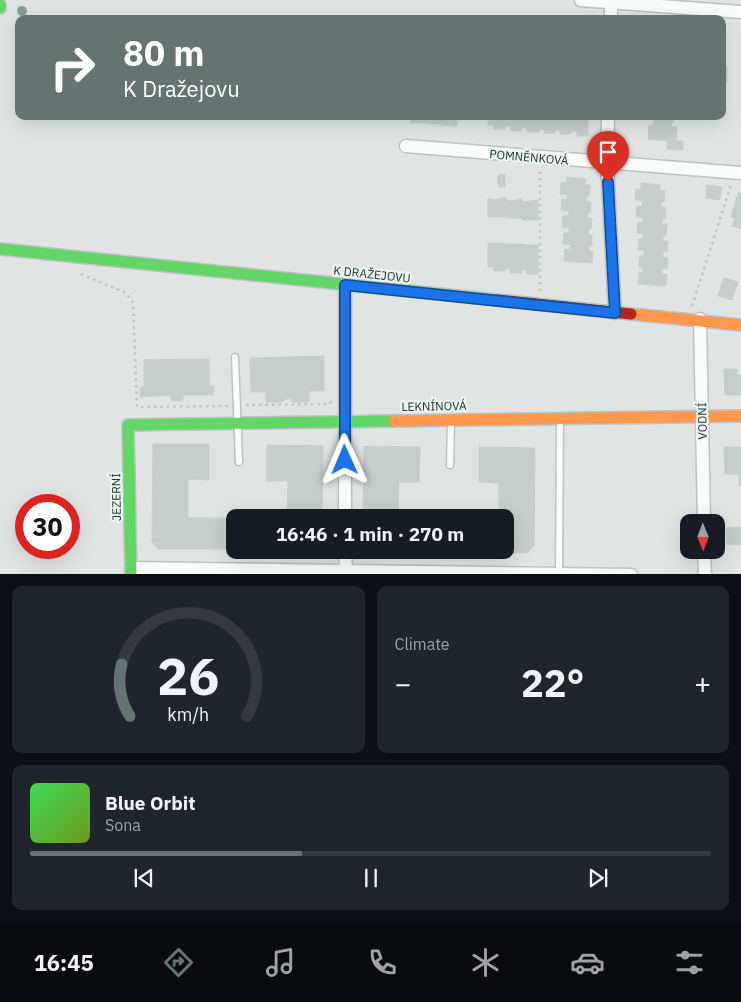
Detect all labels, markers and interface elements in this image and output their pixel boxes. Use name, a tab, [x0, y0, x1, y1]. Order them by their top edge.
text: 80 m	[123, 30, 205, 76]
icon: right	[40, 35, 105, 100]
text: K Dražejovu	[123, 74, 240, 103]
pin	[587, 131, 629, 182]
icon: arrive	[594, 138, 622, 166]
street label: POMNĚNKOVÁ	[489, 146, 570, 168]
street label: K DRAŽEJOVU	[333, 262, 411, 286]
street label: LEKNÍNOVÁ	[401, 398, 467, 414]
street label: VODNÍ	[694, 402, 710, 440]
position arrow	[318, 433, 370, 485]
street label: JEZERNÍ	[108, 473, 124, 521]
speed limit sign: 30	[15, 494, 80, 559]
north arrow	[680, 514, 725, 559]
map controls	[680, 514, 725, 559]
text: 16:46 · 1 min · 270 m	[276, 522, 464, 546]
text: Climate	[395, 634, 450, 654]
text: 26	[157, 642, 219, 709]
text: 22°	[521, 658, 584, 707]
text: −	[395, 665, 411, 702]
text: +	[694, 665, 711, 702]
text: km/h	[167, 703, 209, 726]
text: Blue Orbit	[105, 791, 195, 815]
text: Sona	[105, 815, 141, 835]
icon: previous	[130, 864, 158, 892]
icon: pause	[357, 864, 385, 892]
icon: next	[584, 864, 612, 892]
icon: directions	[161, 945, 196, 980]
icon: music	[263, 945, 298, 980]
icon: phone	[365, 945, 400, 980]
icon: climate	[468, 945, 503, 980]
icon: car	[570, 945, 605, 980]
icon: filters	[672, 945, 707, 980]
text: 16:45	[34, 948, 94, 977]

